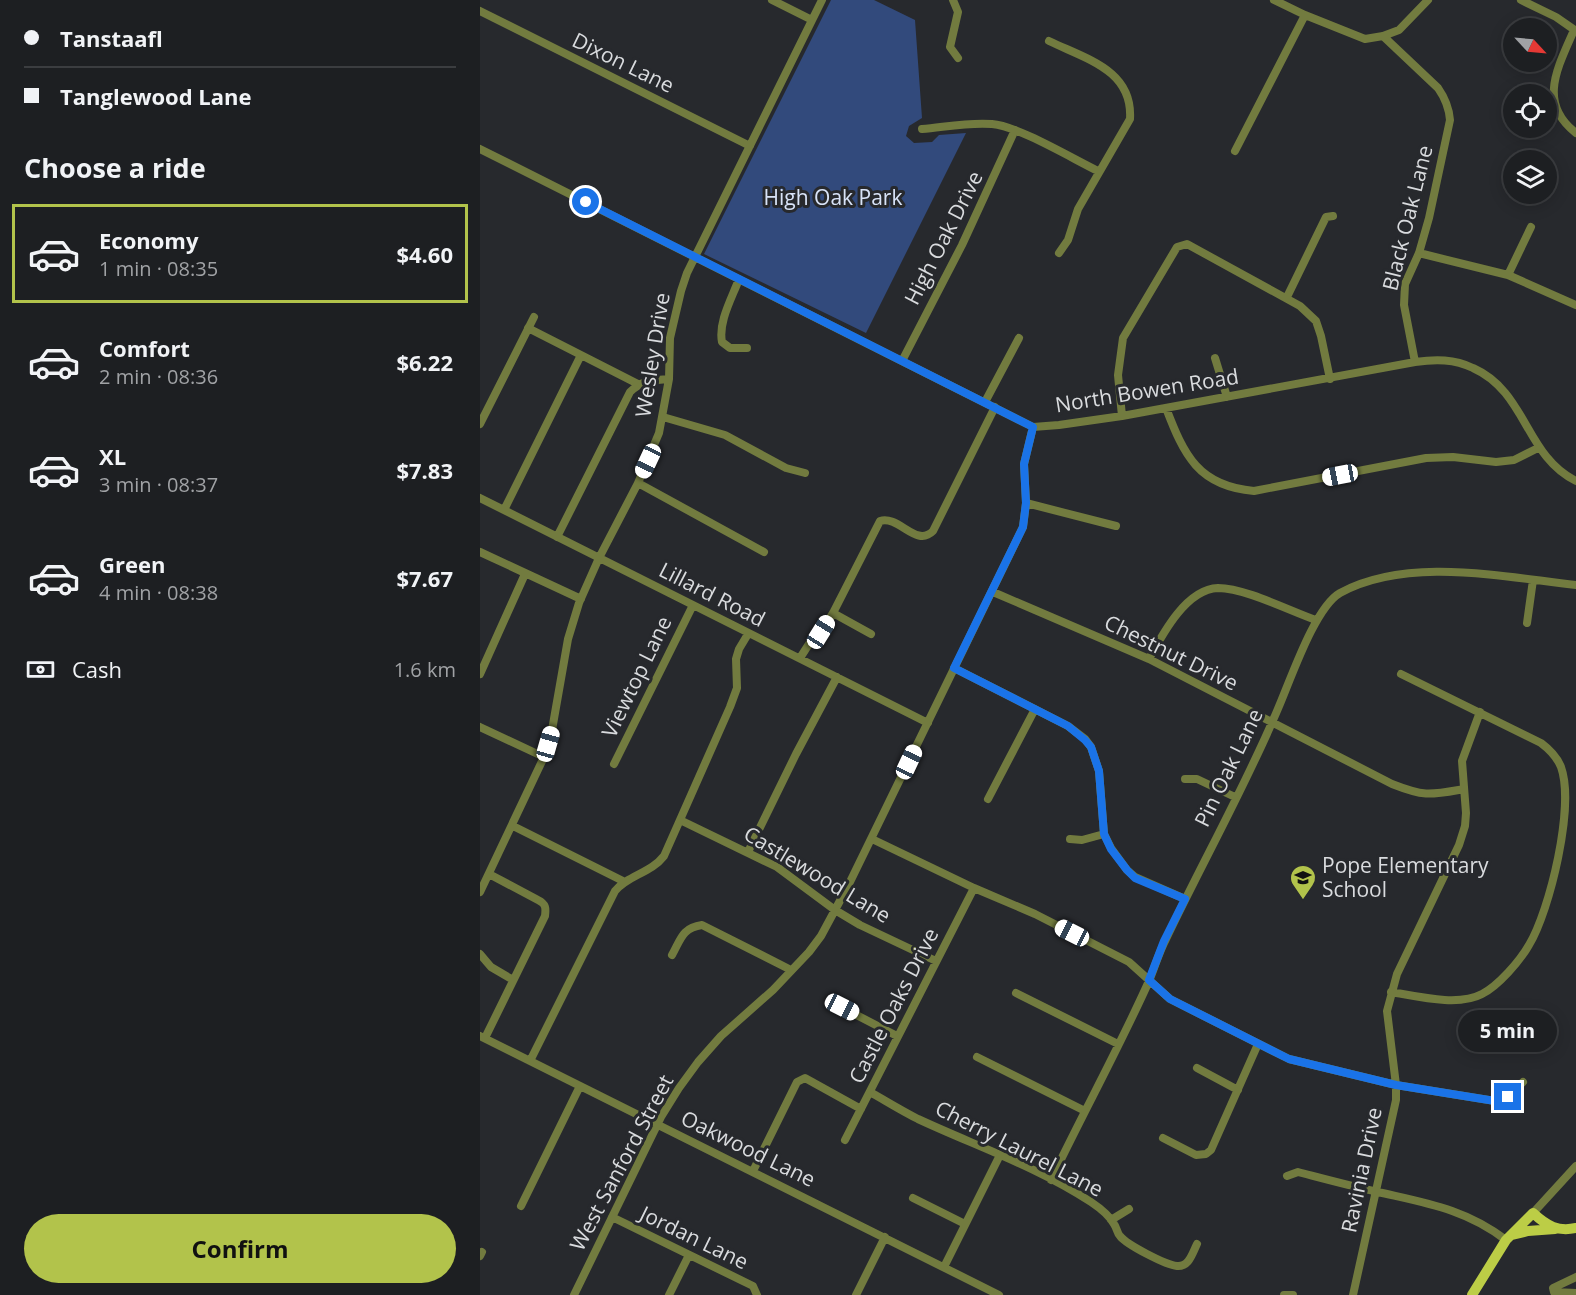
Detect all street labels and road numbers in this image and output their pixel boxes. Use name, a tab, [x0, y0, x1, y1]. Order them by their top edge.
street label: Dixon Lane	[568, 25, 679, 99]
street label: Black Oak Lane	[1375, 142, 1439, 293]
street label: High Oak Drive	[897, 166, 989, 309]
street label: Wesley Drive	[628, 291, 676, 419]
street label: North Bowen Road	[1053, 362, 1241, 418]
street label: Lillard Road	[655, 555, 770, 633]
street label: Chestnut Drive	[1100, 608, 1243, 697]
street label: Viewtop Lane	[595, 611, 678, 742]
street label: Pin Oak Lane	[1187, 704, 1269, 831]
street label: Castlewood Lane	[739, 819, 896, 929]
street label: Castle Oaks Drive	[842, 923, 944, 1088]
street label: West Sanford Street	[563, 1070, 679, 1255]
street label: Cherry Laurel Lane	[931, 1094, 1108, 1203]
street label: Oakwood Lane	[677, 1103, 820, 1193]
street label: Ravinia Drive	[1334, 1105, 1388, 1235]
street label: Jordan Lane	[634, 1198, 753, 1275]

